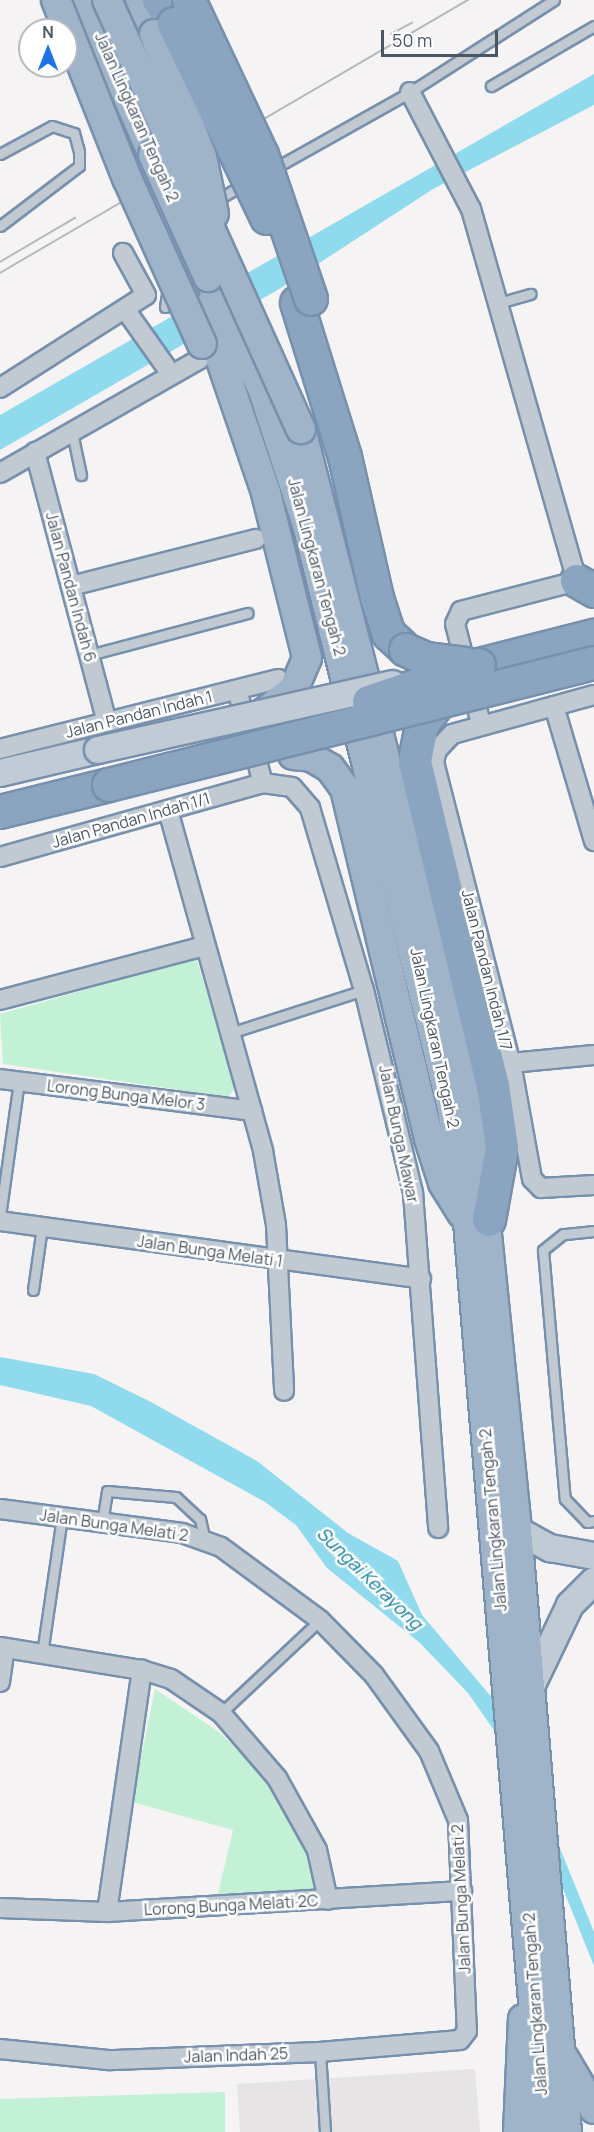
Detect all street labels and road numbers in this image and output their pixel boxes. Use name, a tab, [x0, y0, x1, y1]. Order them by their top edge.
street label: Jalan Lingkaran Tengah 2	[91, 29, 183, 205]
street label: Jalan Lingkaran Tengah 2	[284, 476, 350, 658]
street label: Jalan Pandan Indah 6	[42, 510, 100, 664]
street label: Jalan Pandan Indah 1	[64, 686, 214, 742]
street label: Jalan Pandan Indah 1/1	[50, 788, 212, 852]
street label: Jalan Pandan Indah 1/7	[458, 888, 516, 1052]
street label: Jalan Lingkaran Tengah 2	[407, 946, 463, 1130]
street label: Jalan Bunga Mawar	[375, 1063, 423, 1205]
street label: Lorong Bunga Melor 3	[46, 1076, 206, 1114]
street label: Jalan Bunga Melati 1	[136, 1231, 284, 1271]
street label: Jalan Lingkaran Tengah 2	[475, 1428, 511, 1612]
street label: Jalan Bunga Melati 2	[38, 1505, 190, 1545]
street label: Jalan Bunga Melati 2	[447, 1824, 475, 1974]
street label: Lorong Bunga Melati 2C	[143, 1891, 319, 1919]
street label: Jalan Lingkaran Tengah 2	[519, 1912, 551, 2096]
street label: Jalan Indah 25	[184, 2044, 288, 2066]

